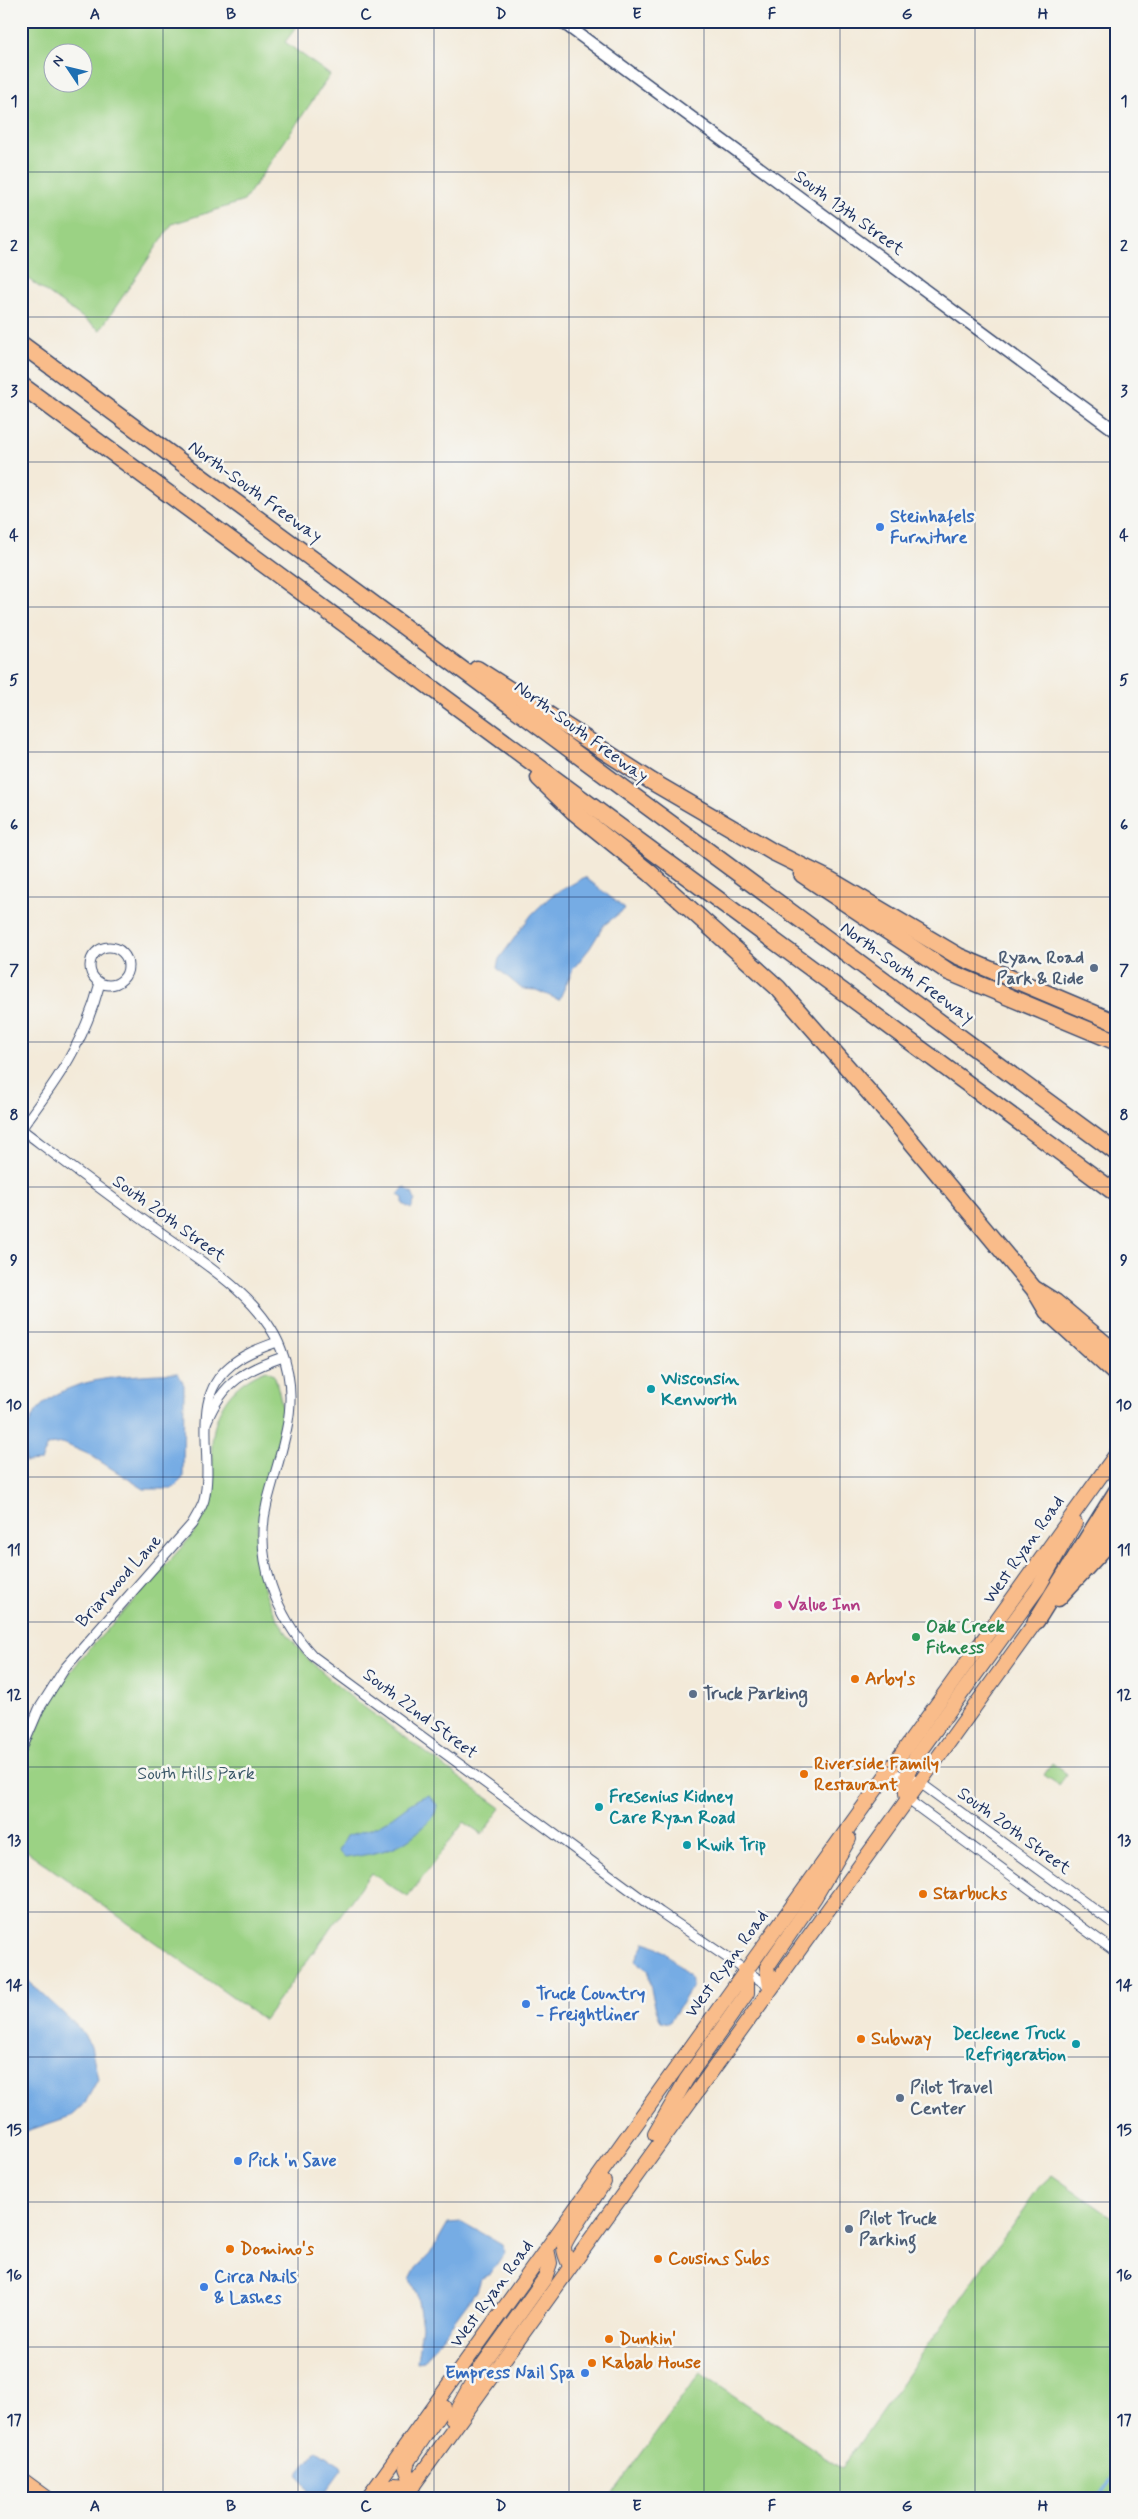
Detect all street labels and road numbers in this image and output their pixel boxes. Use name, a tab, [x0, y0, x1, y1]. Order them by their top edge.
street label: South 13th Street	[789, 165, 909, 262]
street label: North-South Freeway	[183, 435, 327, 549]
street label: North-South Freeway	[509, 675, 653, 789]
street label: North-South Freeway	[835, 916, 979, 1030]
street label: South 20th Street	[107, 1170, 231, 1269]
street label: West Ryan Road	[978, 1491, 1070, 1609]
street label: Briarwood Lane	[71, 1529, 167, 1633]
street label: South 22nd Street	[358, 1663, 482, 1765]
street label: South 20th Street	[952, 1782, 1076, 1881]
street label: West Ryan Road	[680, 1905, 774, 2023]
street label: West Ryan Road	[445, 2235, 539, 2353]

